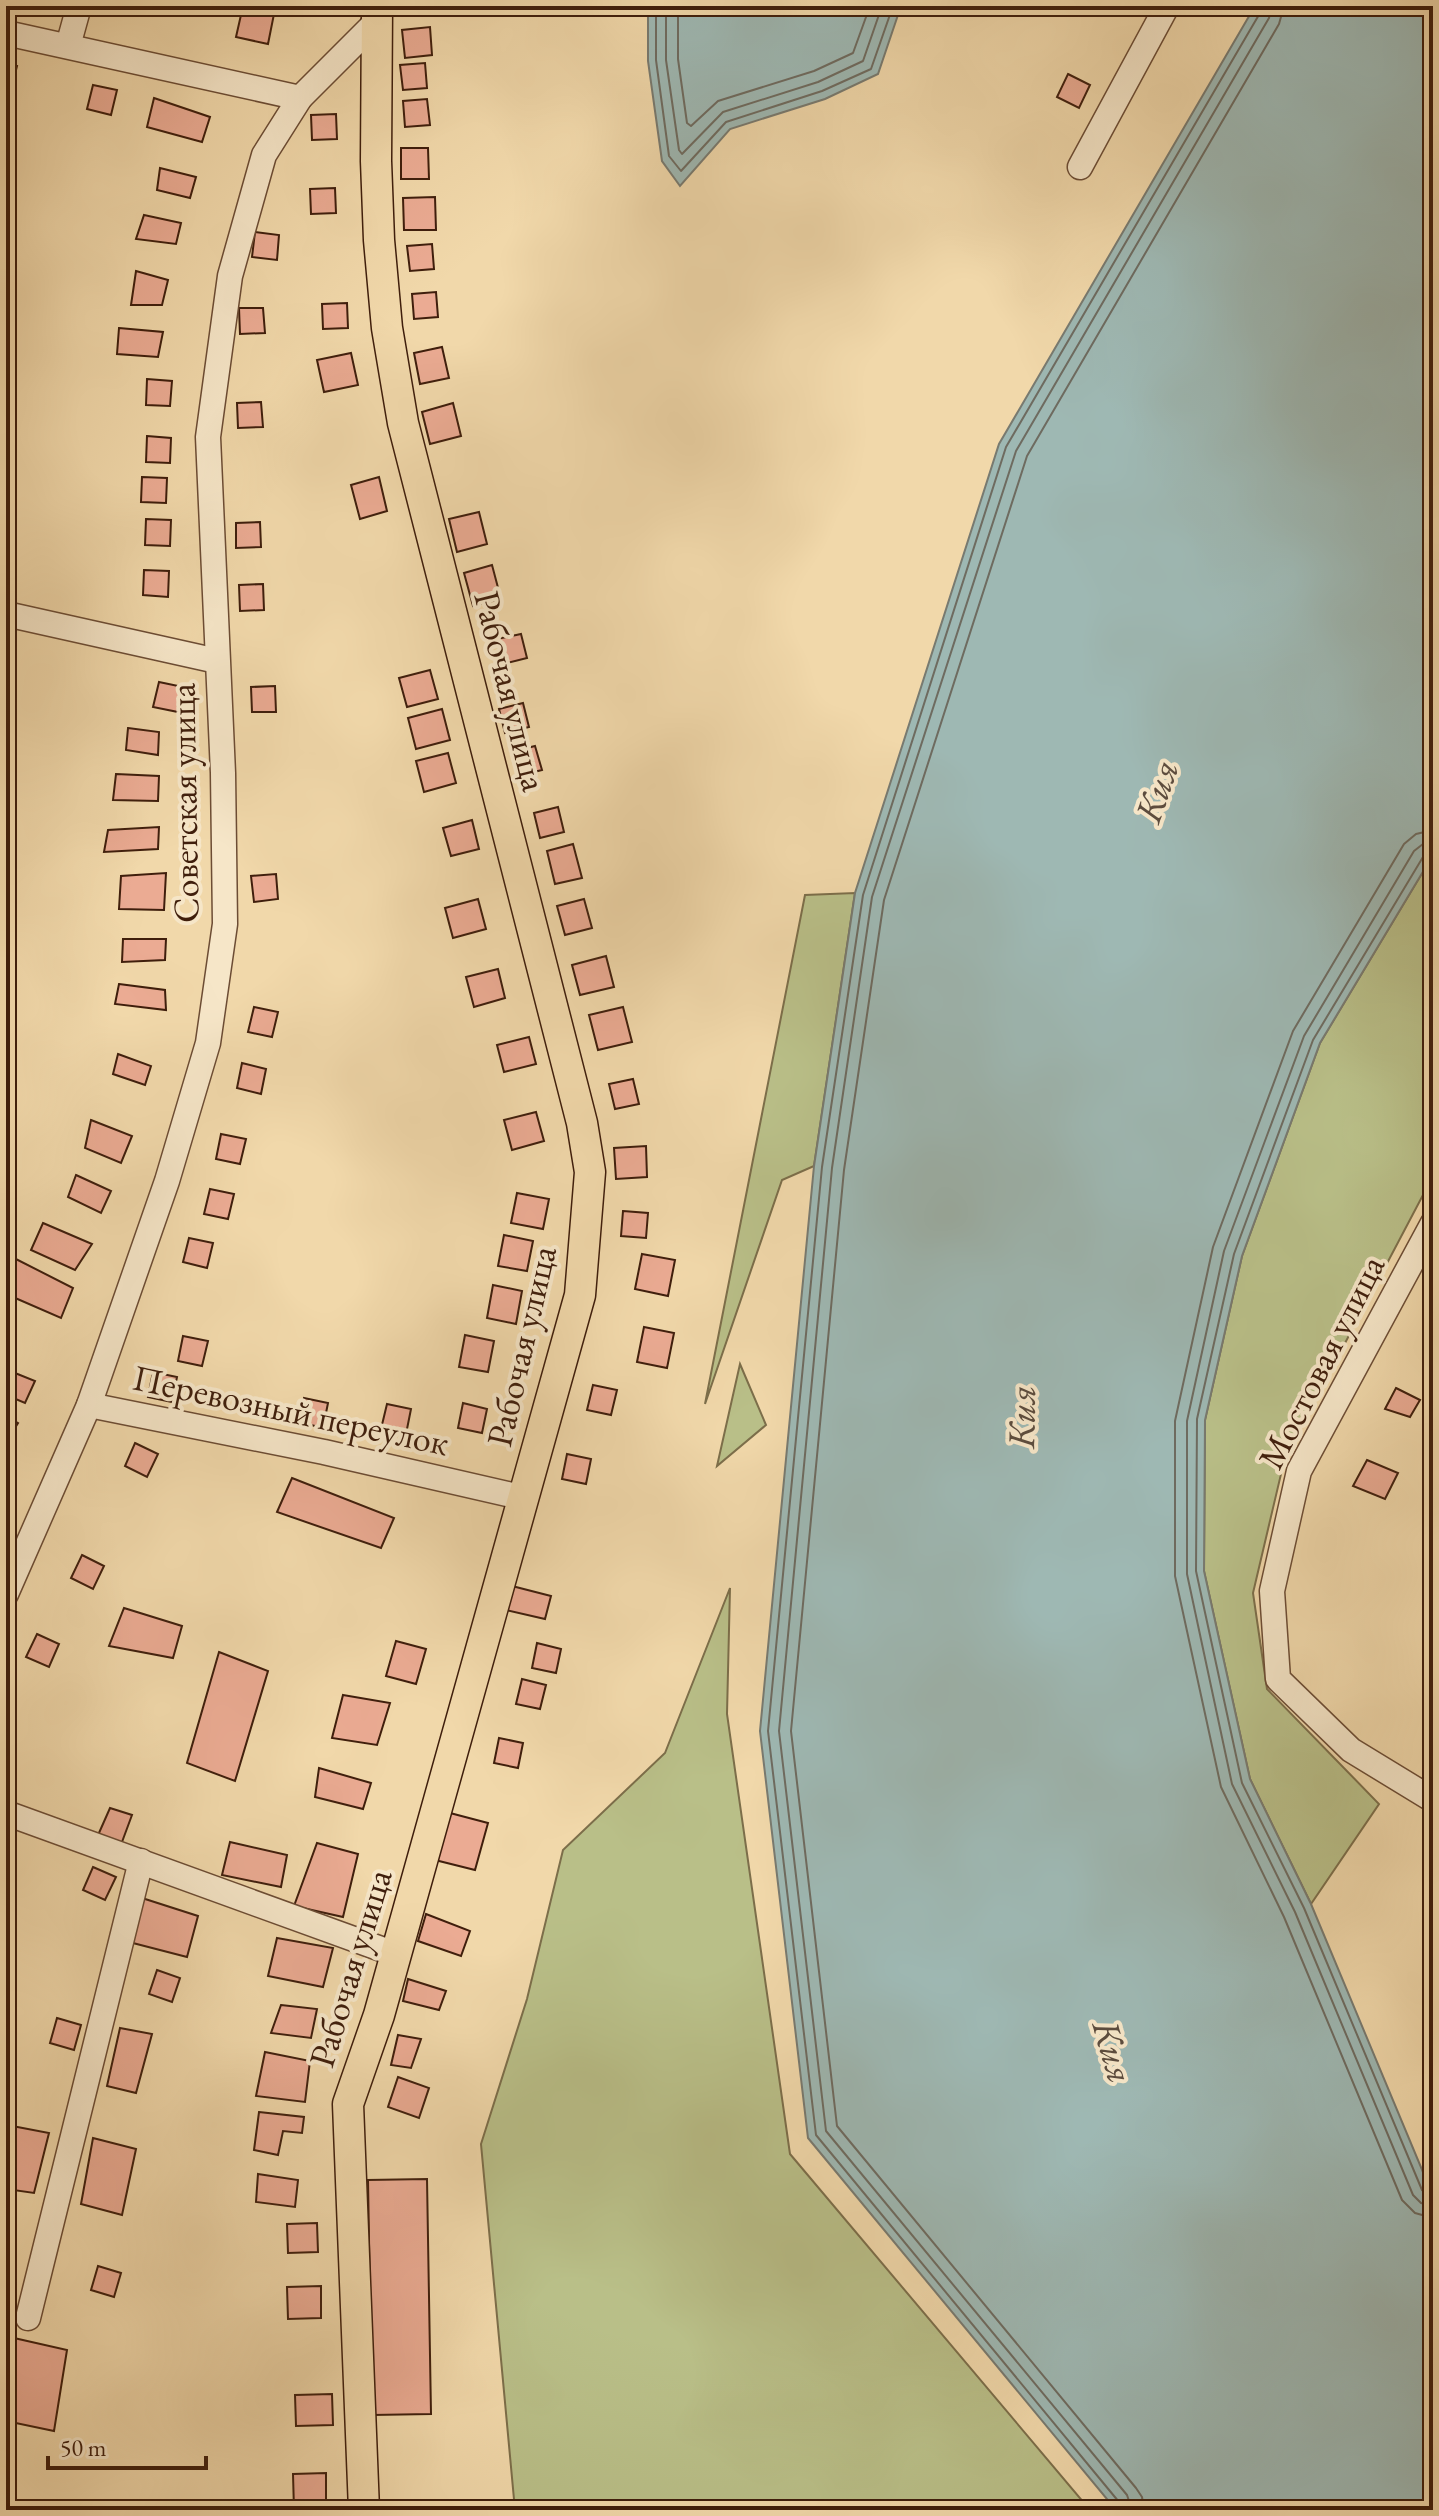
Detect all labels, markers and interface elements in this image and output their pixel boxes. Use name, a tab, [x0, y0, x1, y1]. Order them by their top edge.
street label: Рабочая улица	[463, 586, 559, 797]
street label: Советская улица	[158, 682, 210, 923]
water label: Кия	[1122, 753, 1189, 830]
street label: Рабочая улица	[475, 1240, 567, 1451]
street label: Мостовая улица	[1247, 1247, 1395, 1477]
street label: Перевозный переулок	[129, 1354, 453, 1466]
water label: Кия	[996, 1385, 1046, 1450]
street label: Рабочая улица	[298, 1863, 403, 2073]
water label: Кия	[1081, 2013, 1146, 2088]
scale bar	[48, 2420, 206, 2470]
text: 50 m	[60, 2432, 107, 2463]

